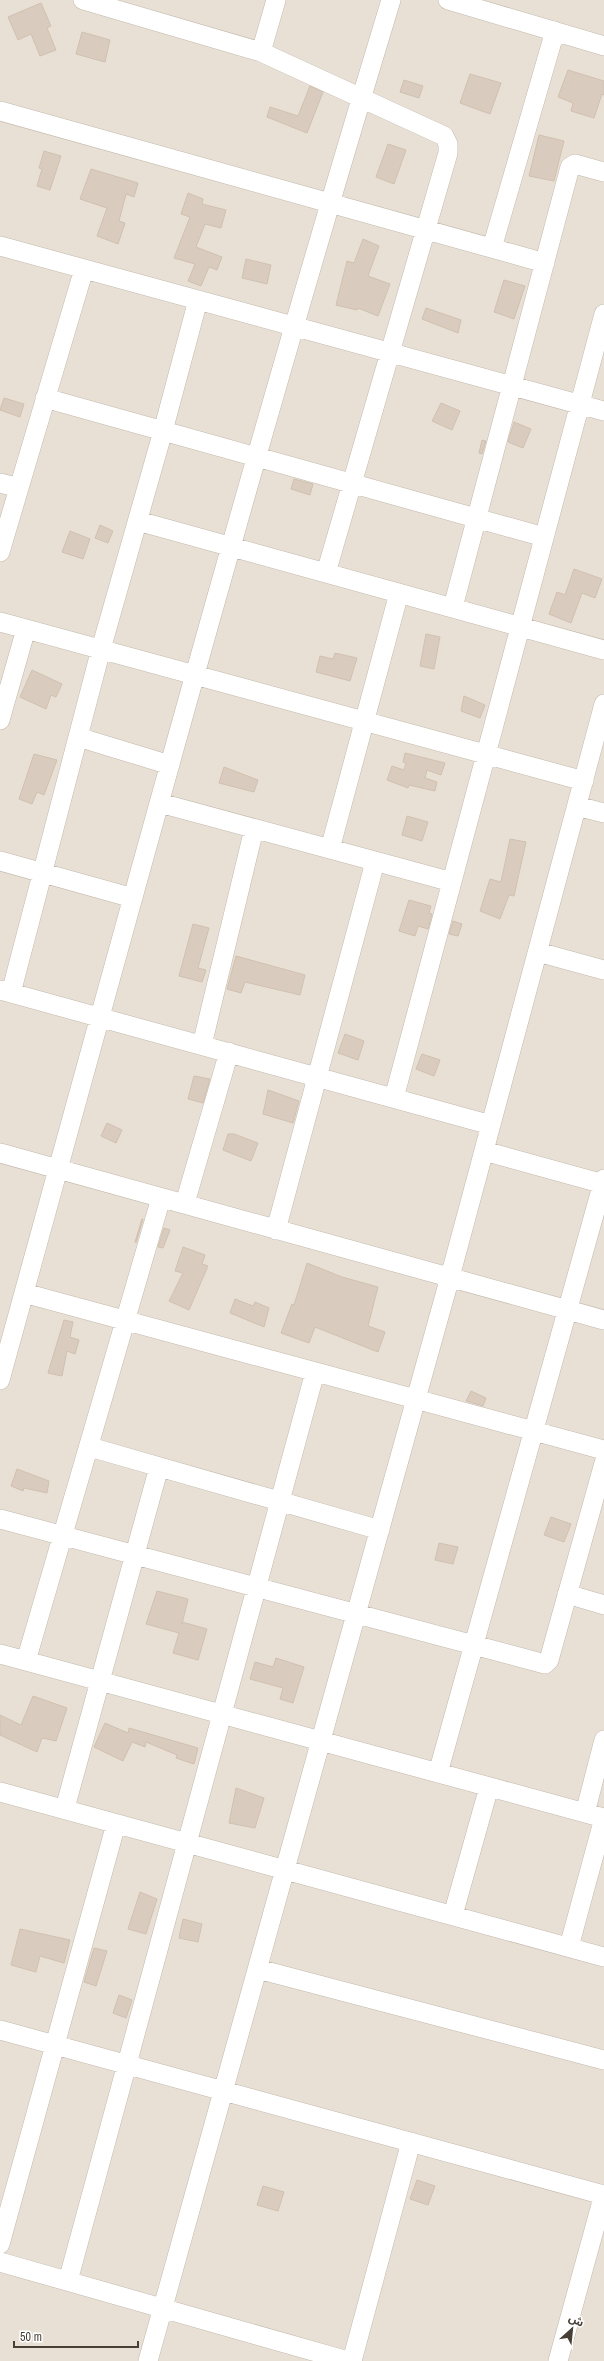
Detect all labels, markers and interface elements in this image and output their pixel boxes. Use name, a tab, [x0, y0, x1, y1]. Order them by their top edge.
north arrow	[552, 2309, 592, 2349]
text: ش	[567, 2310, 586, 2330]
scale bar	[14, 2323, 138, 2349]
text: 50 m	[20, 2329, 42, 2345]

